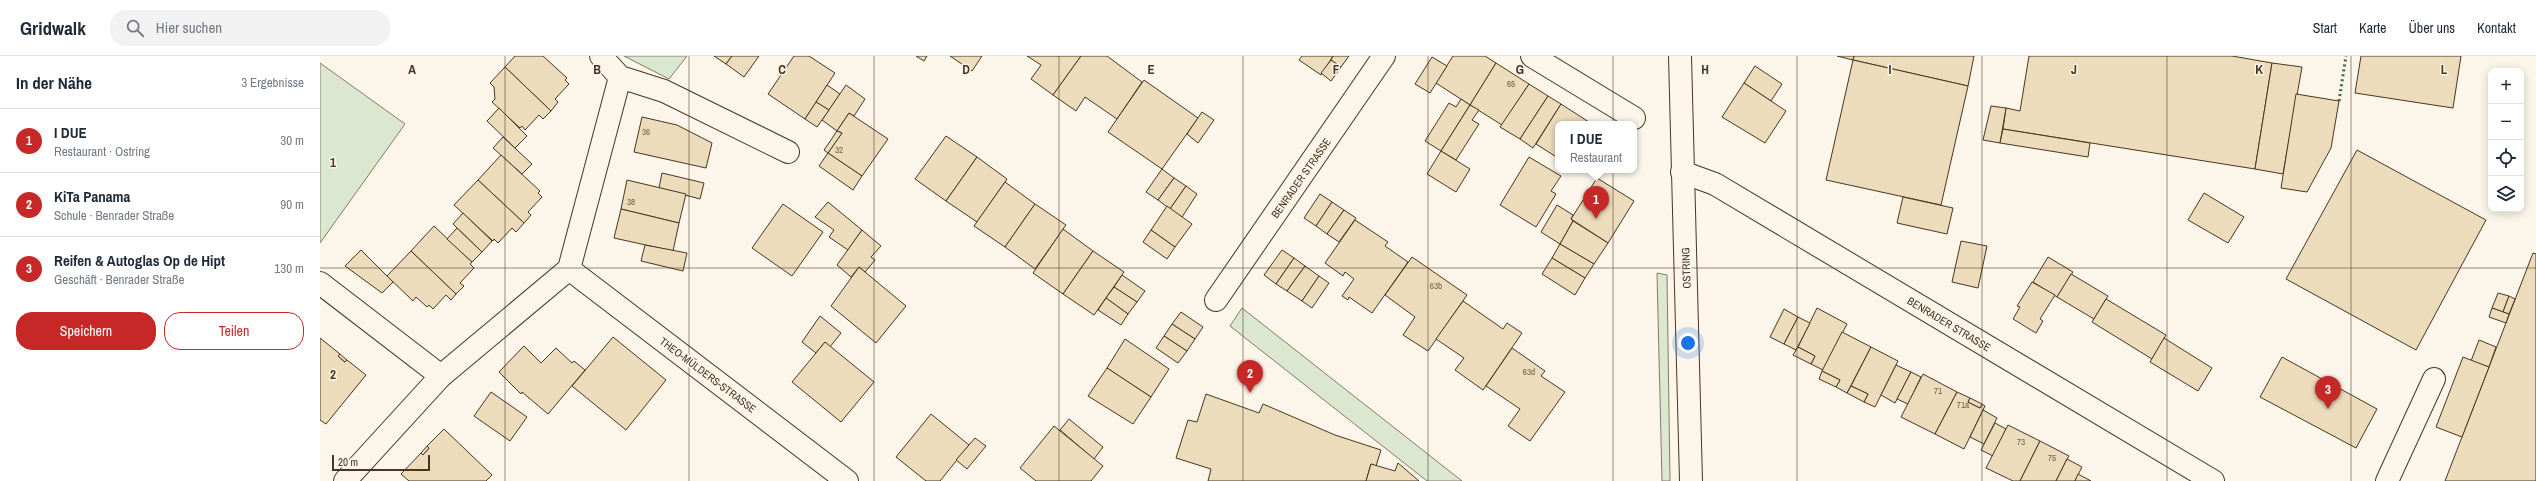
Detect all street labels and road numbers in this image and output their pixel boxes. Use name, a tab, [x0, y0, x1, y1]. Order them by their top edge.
street label: BENRADER STRASSE	[1268, 135, 1334, 221]
street label: OSTRING	[1678, 247, 1694, 289]
street label: BENRADER STRASSE	[1905, 294, 1993, 354]
street label: THEO-MÜLDERS-STRASSE	[657, 334, 759, 416]

